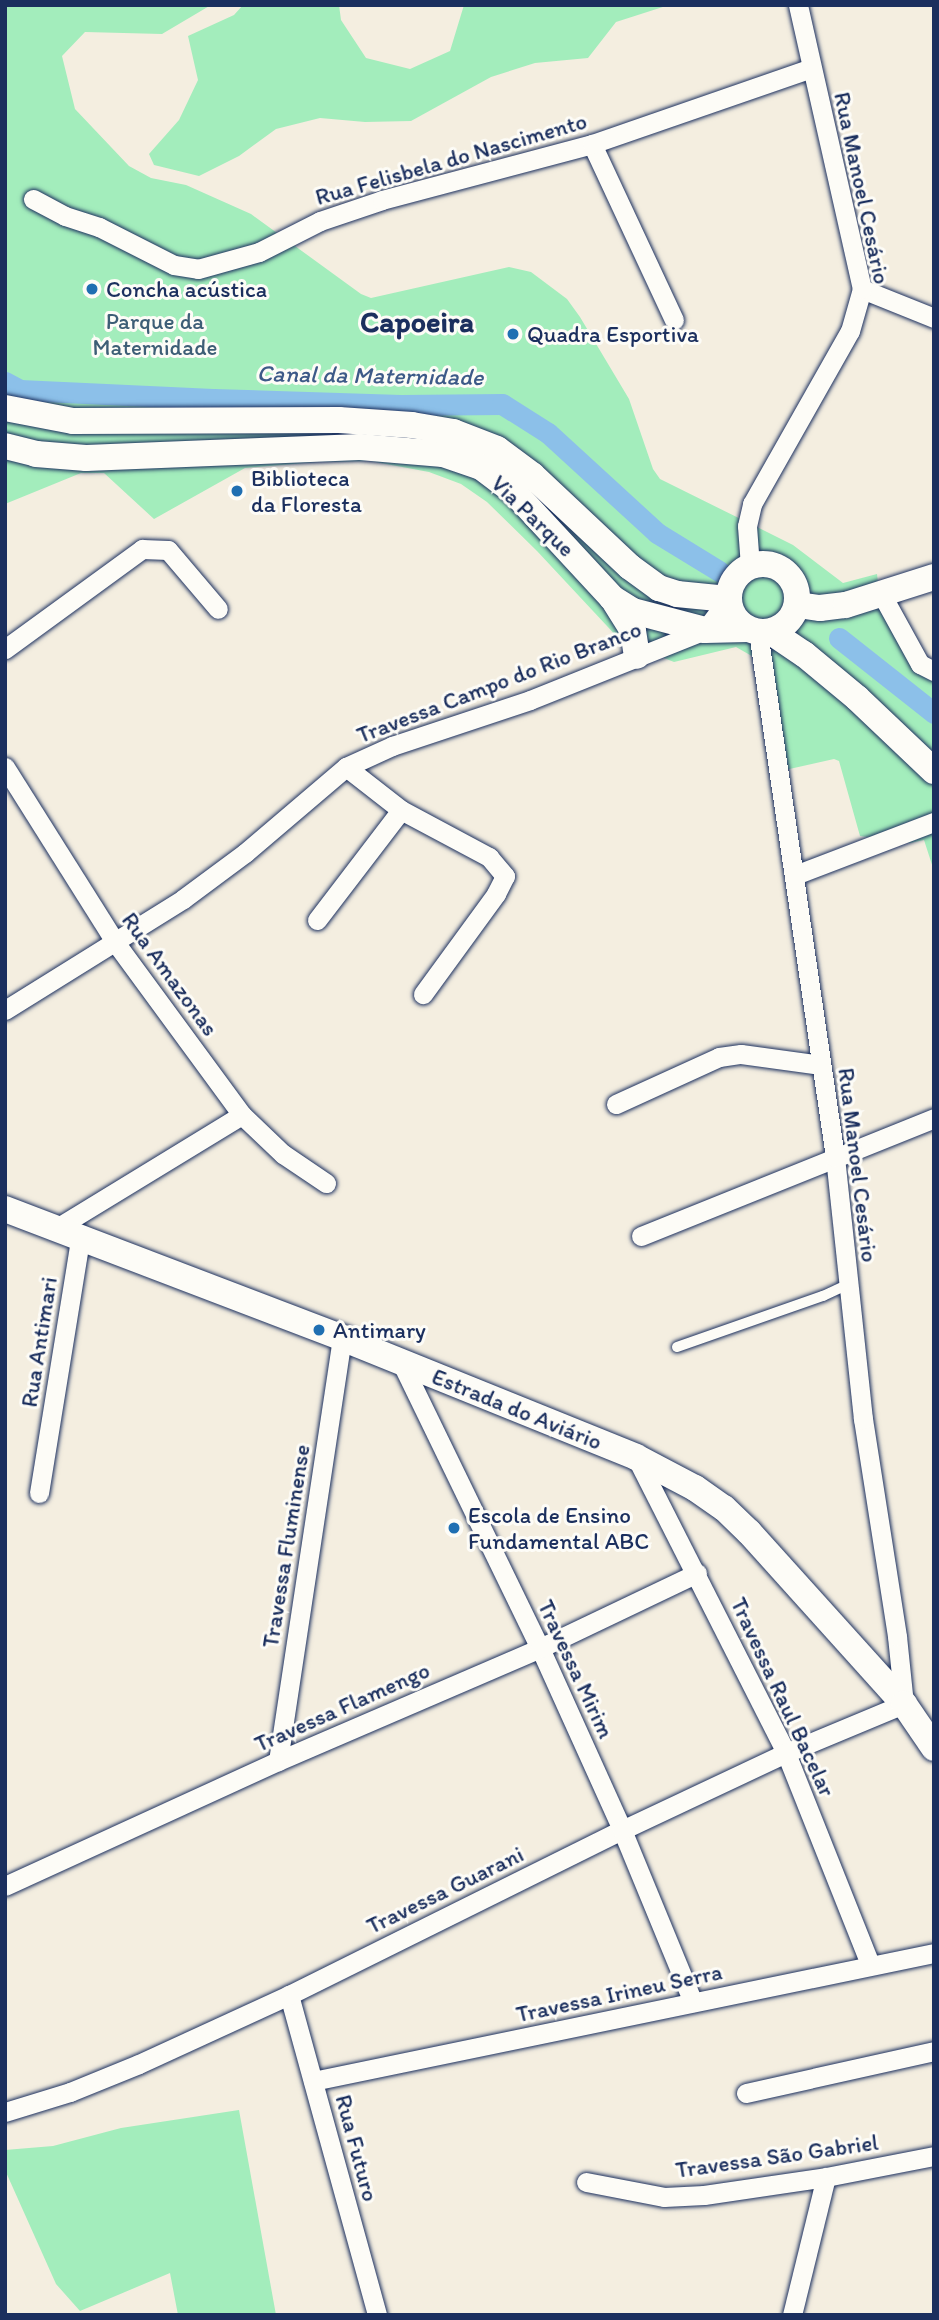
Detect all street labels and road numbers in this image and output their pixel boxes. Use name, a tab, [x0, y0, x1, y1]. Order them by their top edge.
street label: Rua Manoel Cesário	[828, 90, 896, 286]
street label: Rua Felisbela do Nascimento	[312, 107, 590, 211]
street label: Via Parque	[486, 470, 580, 562]
street label: Travessa Campo do Rio Branco	[353, 615, 645, 749]
street label: Rua Amazonas	[116, 907, 224, 1041]
street label: Rua Manoel Cesário	[832, 1067, 884, 1263]
street label: Rua Antimari	[15, 1275, 63, 1409]
street label: Estrada do Aviário	[428, 1362, 606, 1456]
street label: Travessa Fluminense	[256, 1442, 316, 1650]
street label: Travessa Raul Bacelar	[724, 1592, 842, 1802]
street label: Travessa Mirim	[532, 1596, 620, 1742]
street label: Travessa Flamengo	[251, 1656, 433, 1758]
street label: Travessa Guarani	[362, 1840, 528, 1940]
street label: Travessa Irineu Serra	[514, 1958, 724, 2028]
street label: Rua Futuro	[330, 2092, 384, 2204]
street label: Travessa São Gabriel	[673, 2128, 881, 2184]

